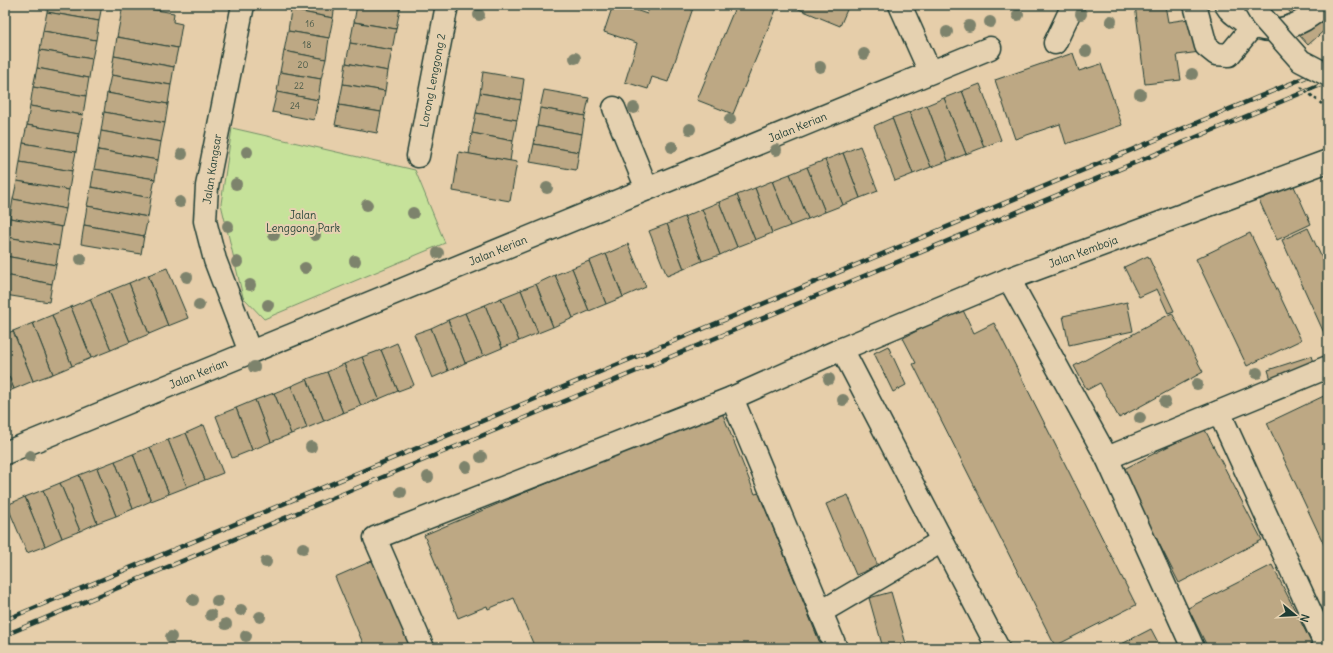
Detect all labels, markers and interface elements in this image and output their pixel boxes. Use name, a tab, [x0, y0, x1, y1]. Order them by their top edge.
house number: 16	[306, 18, 314, 29]
street label: Lorong Lenggong 2	[417, 32, 448, 129]
house number: 18	[303, 39, 311, 50]
house number: 20	[298, 59, 309, 70]
house number: 22	[294, 80, 304, 91]
house number: 24	[290, 100, 300, 111]
street label: Jalan Kerian	[766, 109, 829, 145]
street label: Jalan Kangsar	[200, 132, 225, 205]
park label: Jalan Lenggong Park	[266, 208, 341, 235]
street label: Jalan Kerian	[467, 232, 529, 269]
street label: Jalan Kemboja	[1047, 232, 1120, 271]
street label: Jalan Kerian	[167, 355, 229, 392]
north arrow	[1275, 595, 1315, 635]
text: N	[1297, 612, 1312, 624]

